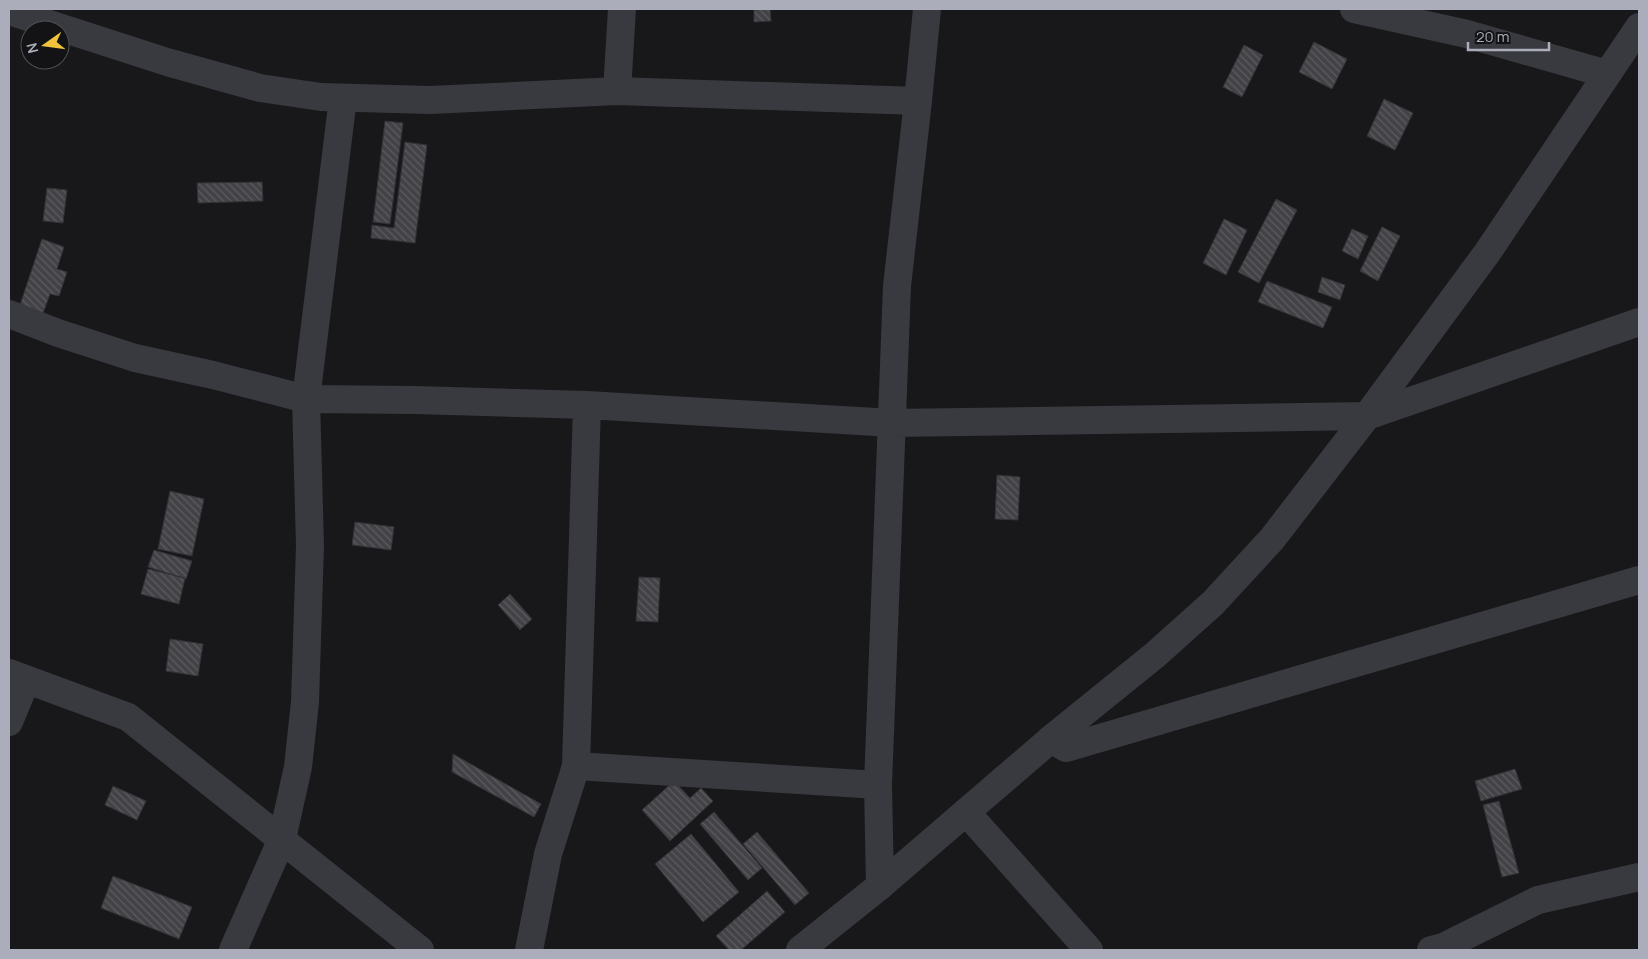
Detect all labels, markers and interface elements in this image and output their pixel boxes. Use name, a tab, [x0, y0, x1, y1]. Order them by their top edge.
north arrow	[20, 20, 70, 70]
scale bar	[1468, 20, 1549, 52]
text: 20 m	[1476, 26, 1509, 47]
text: N	[21, 41, 42, 55]

